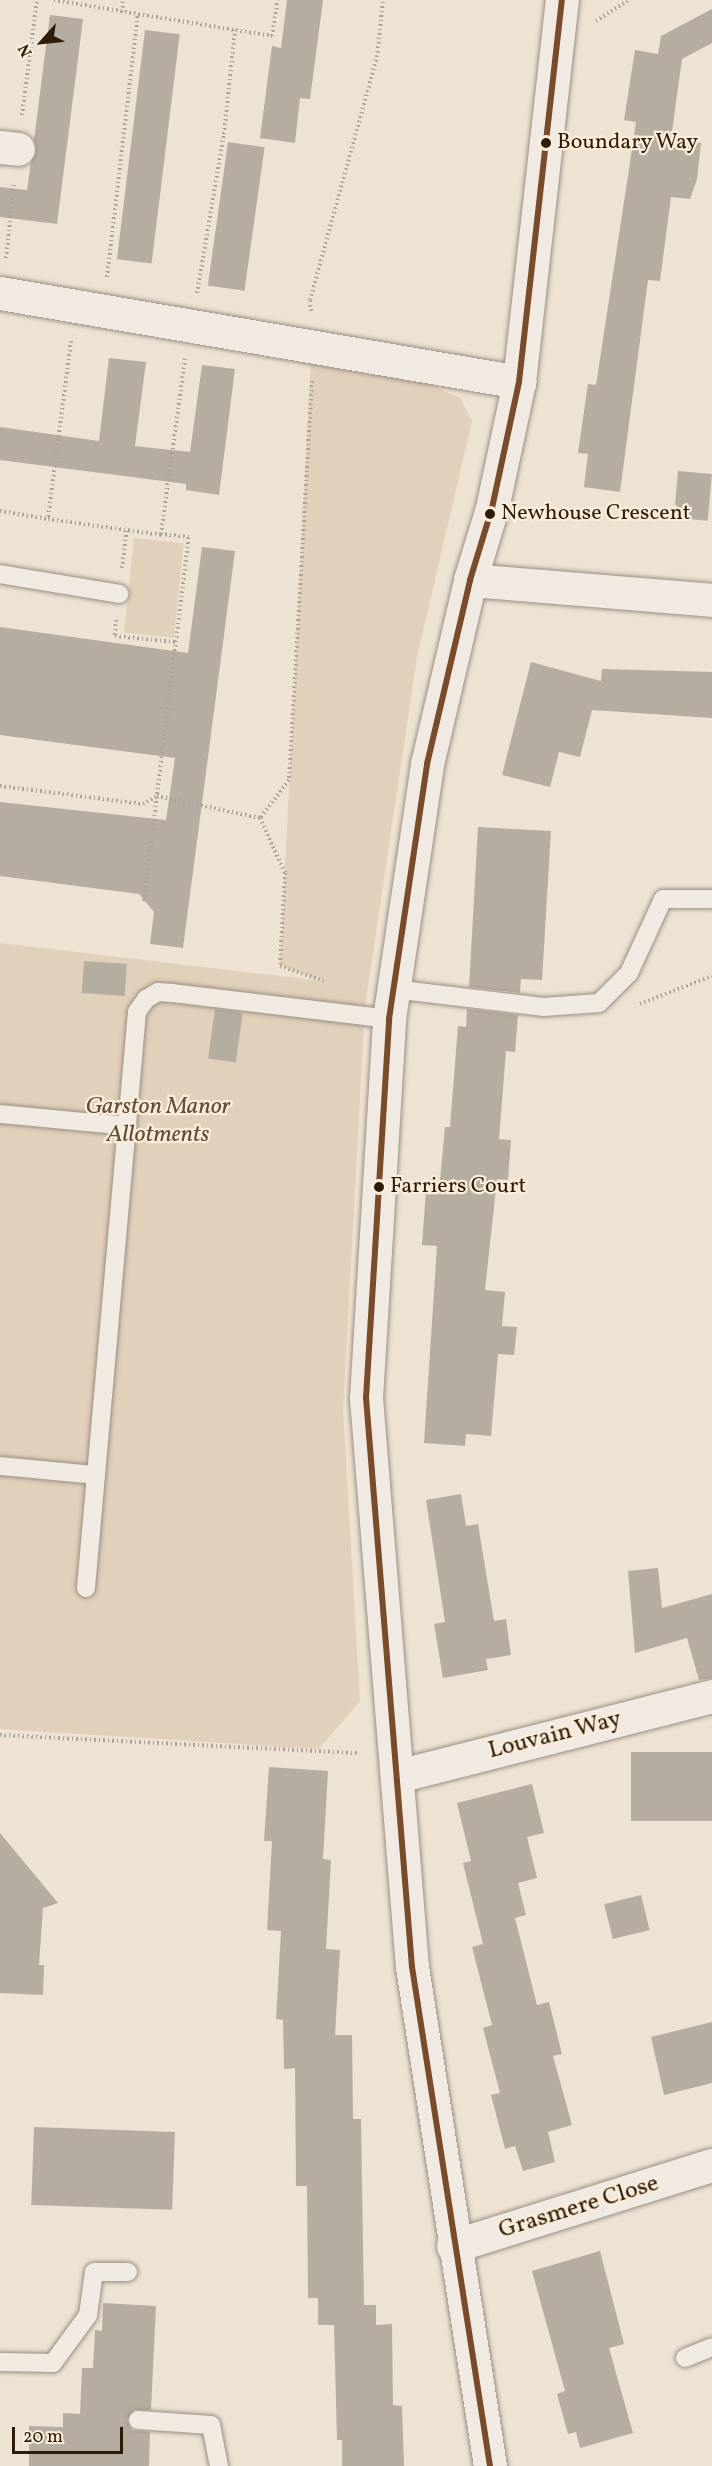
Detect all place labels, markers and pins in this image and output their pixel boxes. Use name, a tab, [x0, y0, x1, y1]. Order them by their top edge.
place label: Boundary Way	[557, 130, 700, 156]
marker: Boundary Way	[540, 137, 552, 149]
place label: Newhouse Crescent	[501, 501, 691, 527]
marker: Newhouse Crescent	[484, 508, 496, 520]
place label: Farriers Court	[390, 1174, 526, 1200]
marker: Farriers Court	[373, 1181, 385, 1193]

